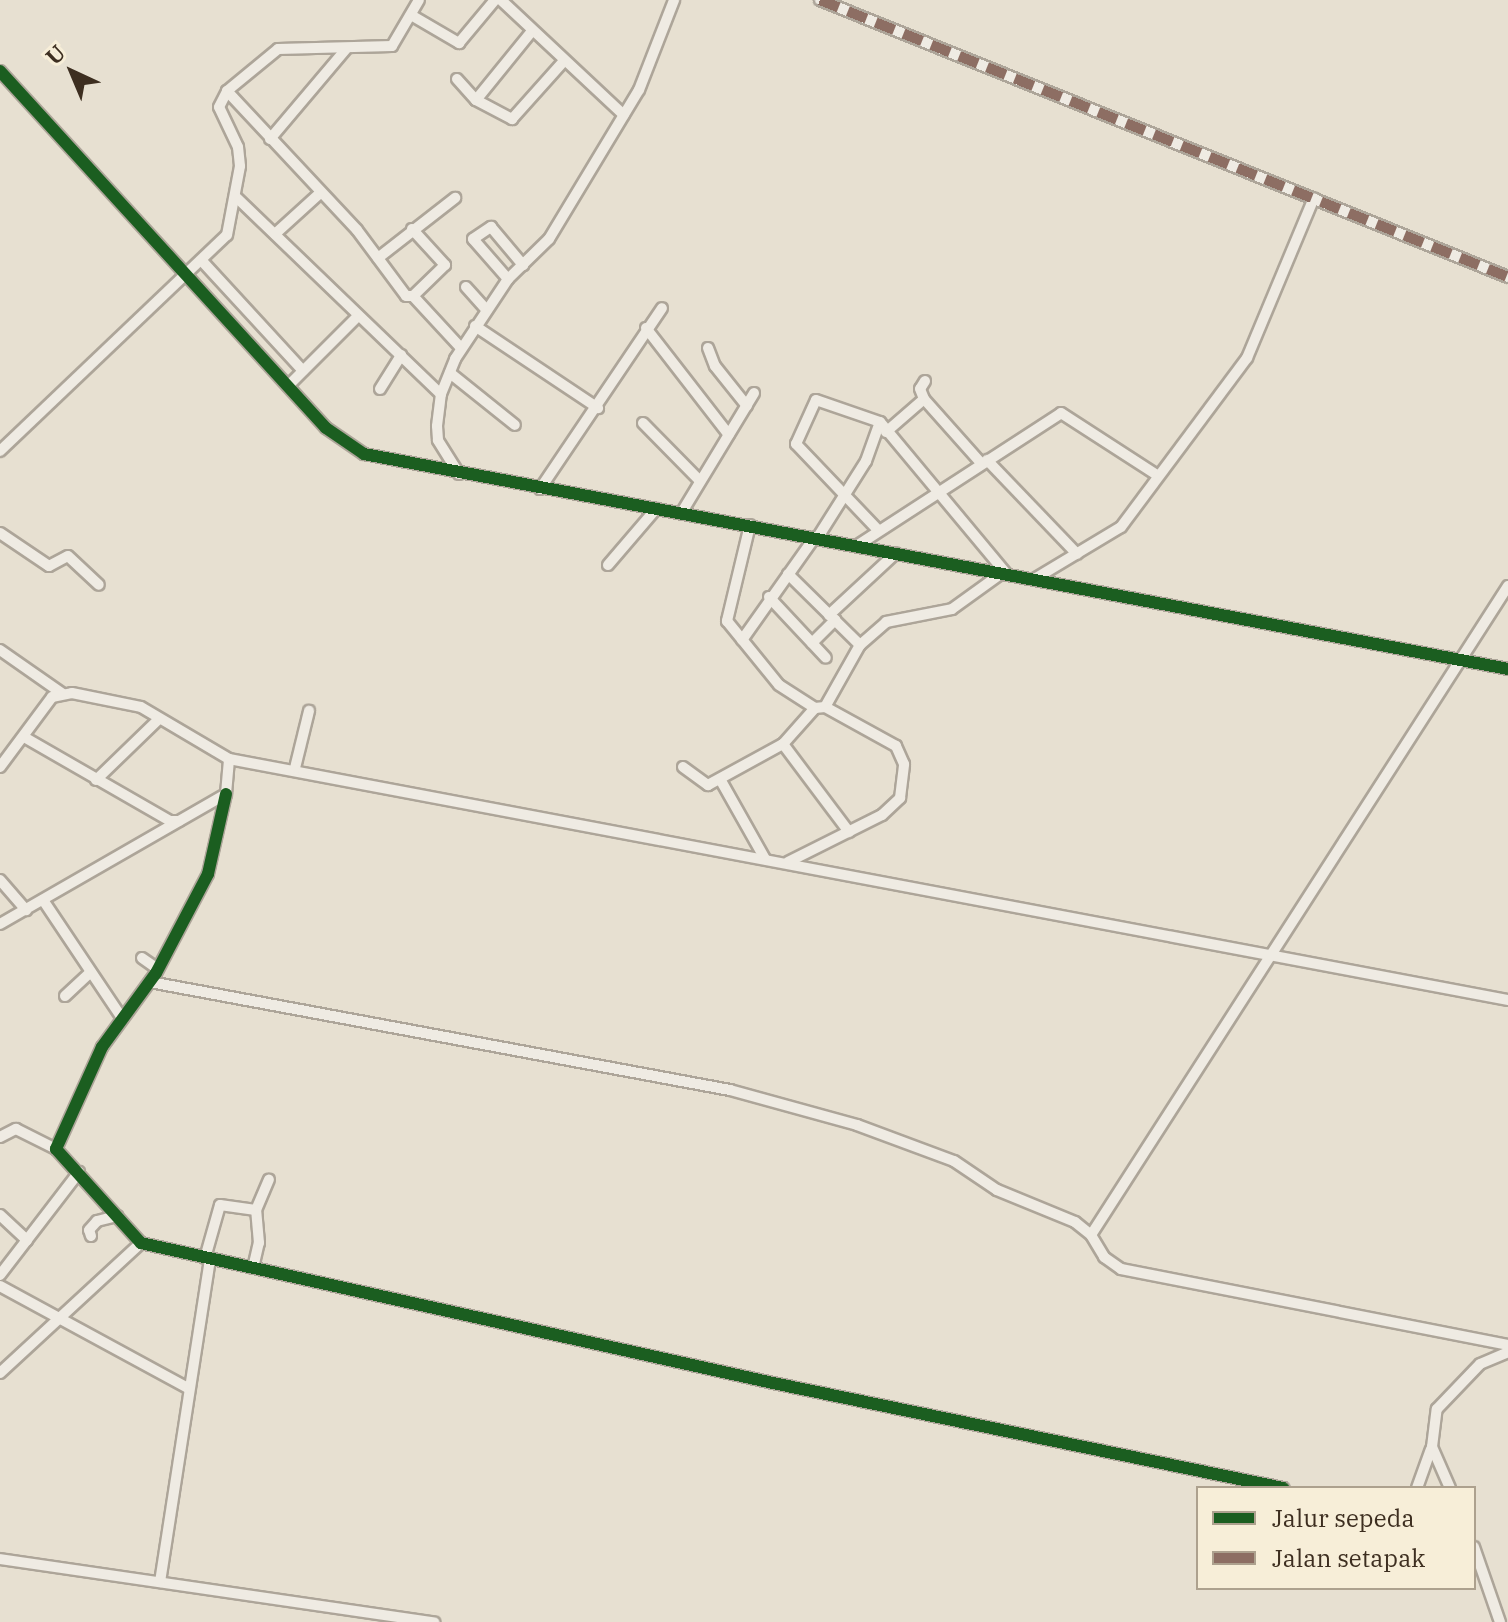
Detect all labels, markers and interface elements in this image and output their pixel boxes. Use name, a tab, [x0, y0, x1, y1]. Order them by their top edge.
north arrow	[32, 32, 112, 112]
text: U	[39, 38, 71, 71]
legend	[1196, 1486, 1476, 1590]
text: Jalur sepeda	[1272, 1502, 1415, 1534]
text: Jalan setapak	[1272, 1542, 1425, 1574]

